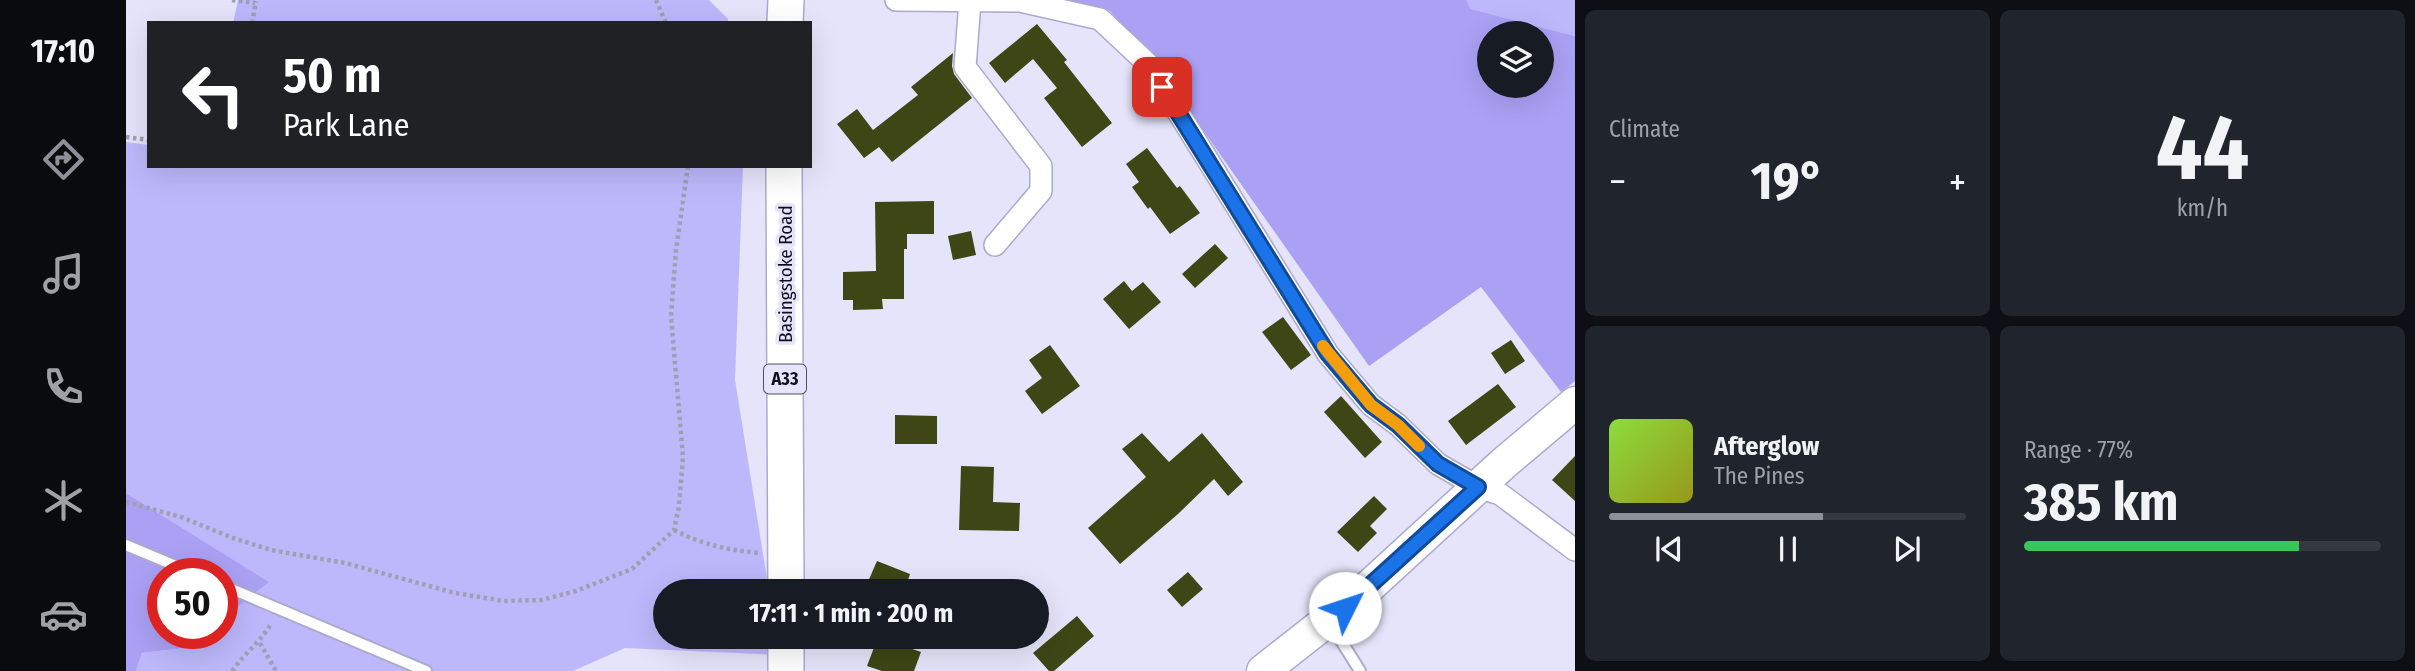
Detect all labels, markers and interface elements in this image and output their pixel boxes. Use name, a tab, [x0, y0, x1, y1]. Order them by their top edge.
map controls	[1477, 21, 1554, 98]
button: layers	[1477, 21, 1554, 98]
text: 17:10	[31, 32, 95, 70]
text: 50 m	[283, 46, 381, 105]
icon: left	[168, 49, 259, 140]
pin	[1132, 57, 1192, 117]
icon: arrive	[1143, 68, 1181, 106]
text: 44	[2156, 94, 2249, 203]
text: Park Lane	[283, 106, 410, 144]
text: Climate	[1609, 115, 1680, 143]
icon: directions	[39, 135, 88, 184]
text: 19°	[1751, 150, 1824, 213]
text: −	[1609, 159, 1626, 205]
text: +	[1949, 159, 1966, 205]
text: km/h	[2177, 194, 2228, 222]
street label: Basingstoke Road	[774, 205, 797, 343]
icon: music	[39, 249, 88, 298]
icon: phone	[39, 362, 88, 411]
road number: A33	[764, 365, 806, 394]
text: Afterglow	[1714, 431, 1819, 462]
text: Range · 77%	[2024, 436, 2133, 464]
text: The Pines	[1714, 462, 1805, 490]
text: 385 km	[2024, 471, 2179, 534]
icon: climate	[39, 476, 88, 525]
icon: previous	[1650, 530, 1688, 568]
icon: pause	[1769, 530, 1807, 568]
icon: next	[1888, 530, 1926, 568]
speed limit sign: 50	[147, 558, 238, 649]
position arrow	[1308, 571, 1382, 645]
icon: car	[39, 590, 88, 639]
text: 17:11 · 1 min · 200 m	[749, 598, 953, 629]

